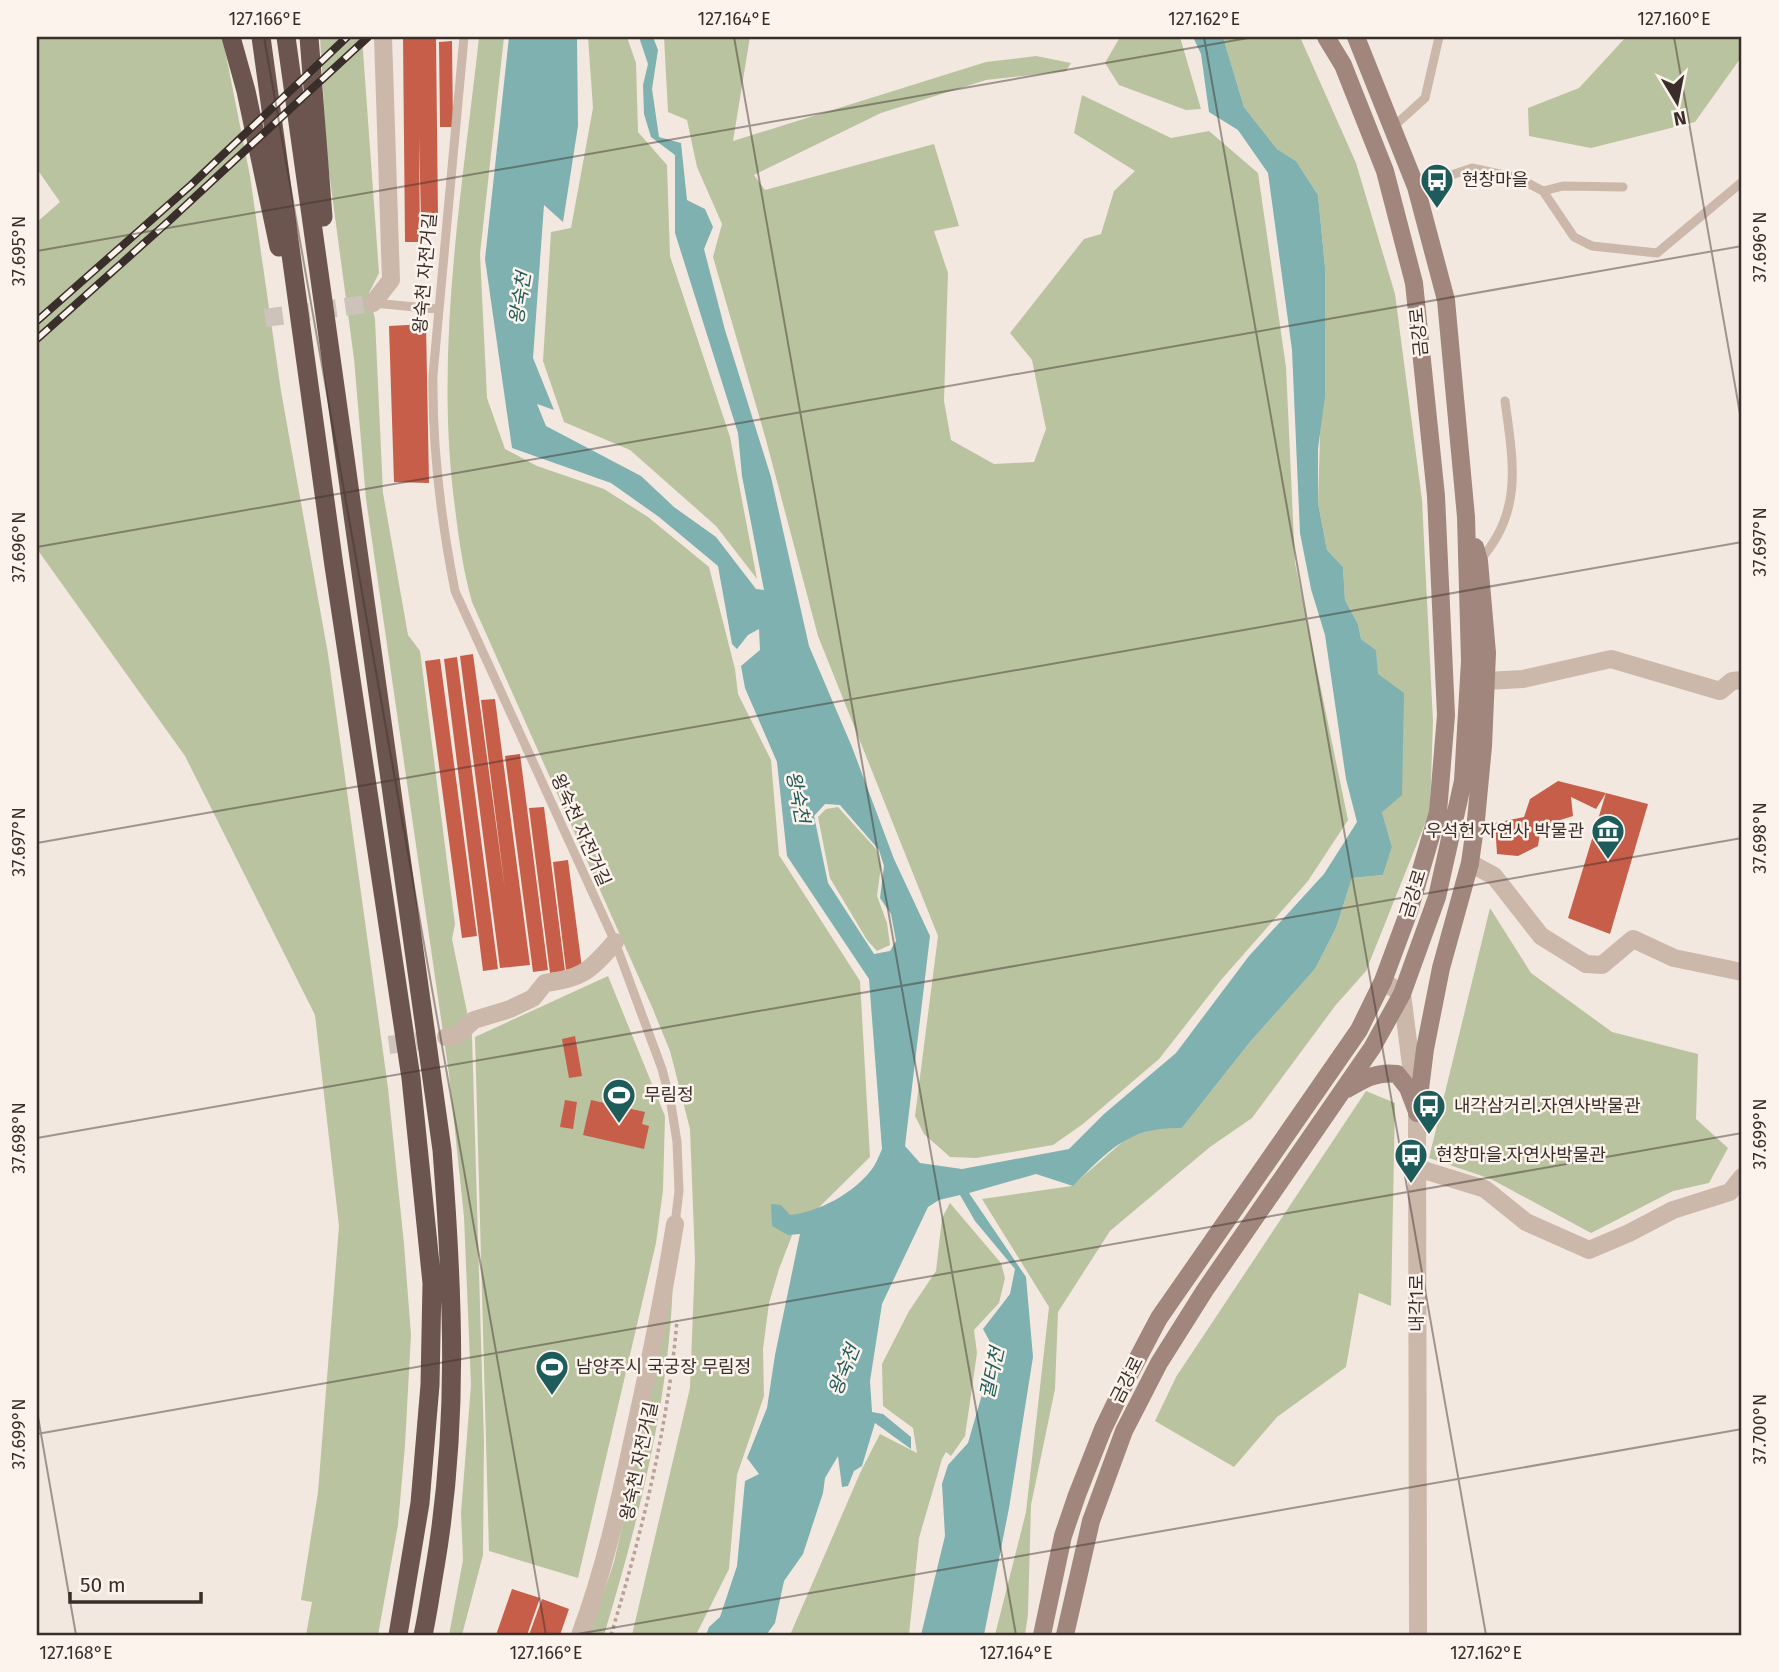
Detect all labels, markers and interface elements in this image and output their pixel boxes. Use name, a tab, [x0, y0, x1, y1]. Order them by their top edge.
text: 127.166°E	[229, 8, 301, 30]
text: 127.164°E	[697, 8, 771, 30]
text: 127.162°E	[1168, 8, 1240, 30]
text: 127.160°E	[1637, 8, 1711, 30]
north arrow	[1642, 66, 1712, 136]
text: N	[1672, 106, 1688, 131]
bus stop icon: 현창마을	[1418, 161, 1456, 210]
place label: 현창마을	[1462, 169, 1528, 191]
street label: 왕숙천 자전거길	[409, 212, 441, 334]
text: 37.696°N	[1749, 212, 1771, 282]
text: 37.695°N	[8, 216, 30, 286]
water label: 왕숙천	[505, 269, 536, 326]
street label: 금강로	[1405, 306, 1433, 358]
text: 37.697°N	[1749, 507, 1771, 577]
text: 37.696°N	[8, 512, 30, 582]
water label: 왕숙천	[782, 769, 815, 826]
street label: 왕숙천 자전거길	[546, 770, 616, 890]
text: 37.698°N	[1749, 802, 1771, 874]
text: 37.697°N	[8, 807, 30, 877]
museum icon: 우석헌 자연사 박물관	[1589, 812, 1627, 861]
place label: 우석헌 자연사 박물관	[1425, 820, 1584, 842]
street label: 금강로	[1395, 867, 1431, 921]
sports icon: 무림정	[600, 1076, 638, 1125]
place label: 무림정	[644, 1084, 694, 1106]
bus stop icon: 내각삼거리.자연사박물관	[1410, 1087, 1448, 1136]
place label: 내각삼거리.자연사박물관	[1454, 1095, 1641, 1117]
text: 37.699°N	[1749, 1099, 1771, 1169]
text: 37.698°N	[8, 1102, 30, 1174]
bus stop icon: 현창마을.자연사박물관	[1392, 1136, 1430, 1185]
place label: 현창마을.자연사박물관	[1436, 1144, 1606, 1166]
street label: 내각1로	[1406, 1274, 1428, 1332]
water label: 왕숙천	[824, 1340, 865, 1399]
water label: 궐터천	[975, 1343, 1009, 1401]
sports icon: 남양주시 국궁장 무림정	[533, 1348, 571, 1397]
street label: 금강로	[1106, 1353, 1148, 1407]
place label: 남양주시 국궁장 무림정	[576, 1356, 751, 1378]
text: 37.700°N	[1749, 1394, 1771, 1464]
text: 37.699°N	[8, 1399, 30, 1469]
street label: 왕숙천 자전거길	[616, 1400, 662, 1522]
scale bar	[70, 1560, 201, 1604]
text: 50 m	[80, 1572, 126, 1598]
text: 127.168°E	[39, 1642, 113, 1664]
text: 127.166°E	[510, 1642, 582, 1664]
text: 127.164°E	[979, 1642, 1053, 1664]
text: 127.162°E	[1450, 1642, 1522, 1664]

